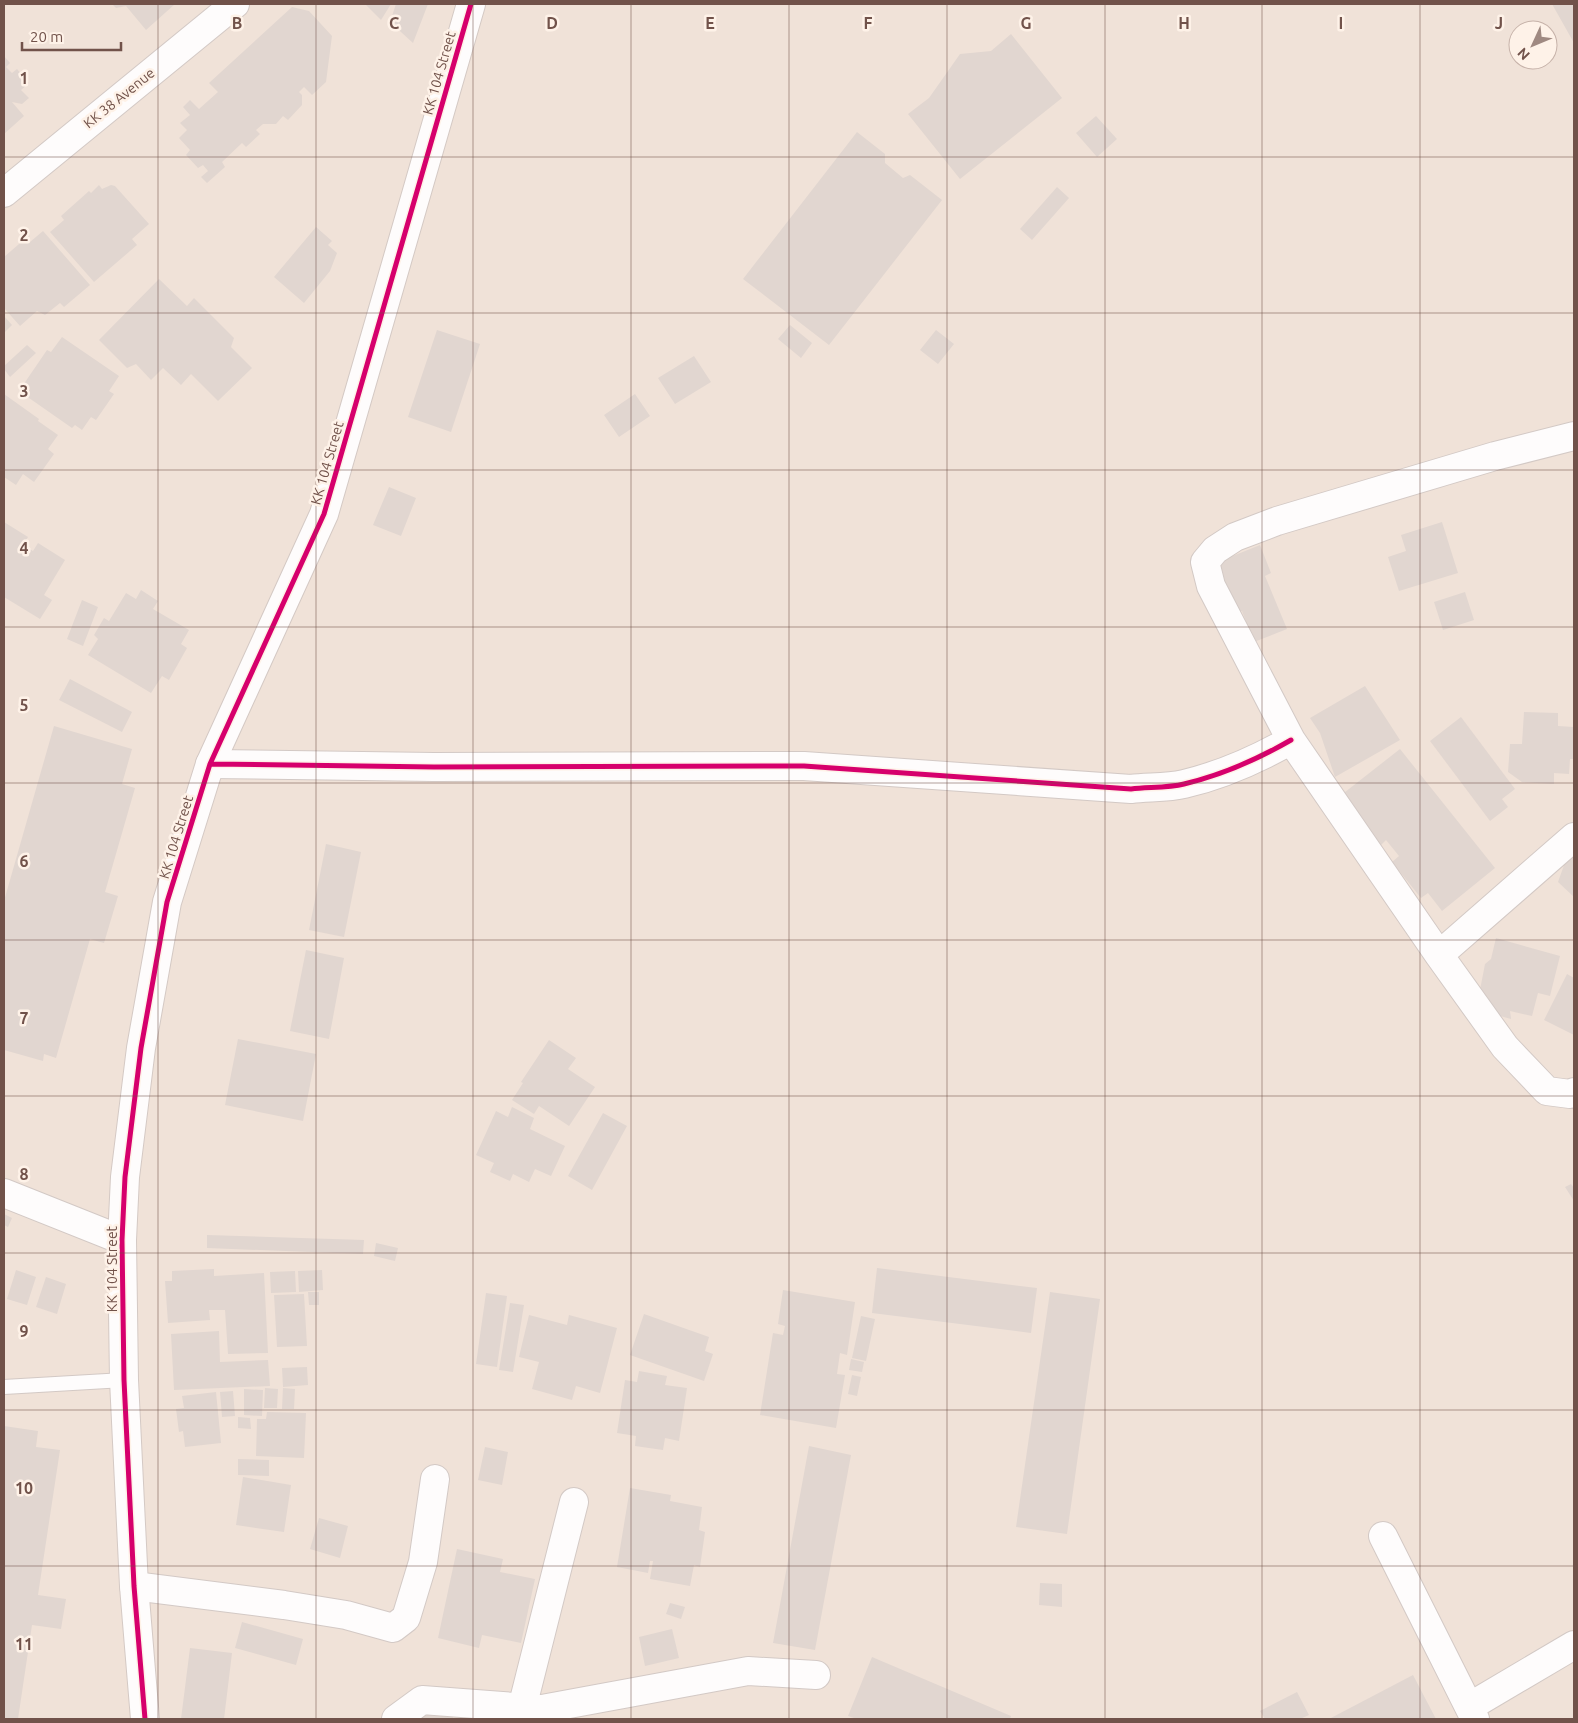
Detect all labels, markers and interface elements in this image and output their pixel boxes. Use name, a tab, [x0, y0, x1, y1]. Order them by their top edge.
text: B	[232, 14, 242, 32]
text: C	[389, 14, 399, 32]
text: D	[546, 14, 558, 32]
text: E	[705, 14, 715, 32]
text: F	[864, 14, 873, 32]
text: G	[1020, 14, 1032, 32]
text: H	[1178, 14, 1190, 32]
text: I	[1339, 14, 1343, 32]
text: J	[1495, 14, 1503, 32]
scale bar	[22, 20, 121, 52]
north arrow	[1508, 20, 1558, 70]
text: 20 m	[30, 28, 63, 45]
street label: KK 104 Street	[419, 29, 459, 117]
text: N	[1514, 45, 1533, 63]
street label: KK 38 Avenue	[80, 65, 158, 131]
text: 1	[19, 69, 29, 87]
text: 2	[19, 226, 29, 244]
text: 3	[19, 382, 29, 400]
street label: KK 104 Street	[307, 419, 347, 507]
text: 4	[19, 539, 29, 557]
text: 5	[19, 696, 29, 714]
street label: KK 104 Street	[156, 793, 196, 881]
text: 6	[19, 852, 29, 870]
text: 7	[19, 1009, 29, 1027]
text: 8	[19, 1165, 29, 1183]
street label: KK 104 Street	[104, 1225, 120, 1312]
text: 9	[19, 1322, 29, 1340]
text: 10	[15, 1479, 33, 1497]
text: 11	[15, 1635, 33, 1653]

